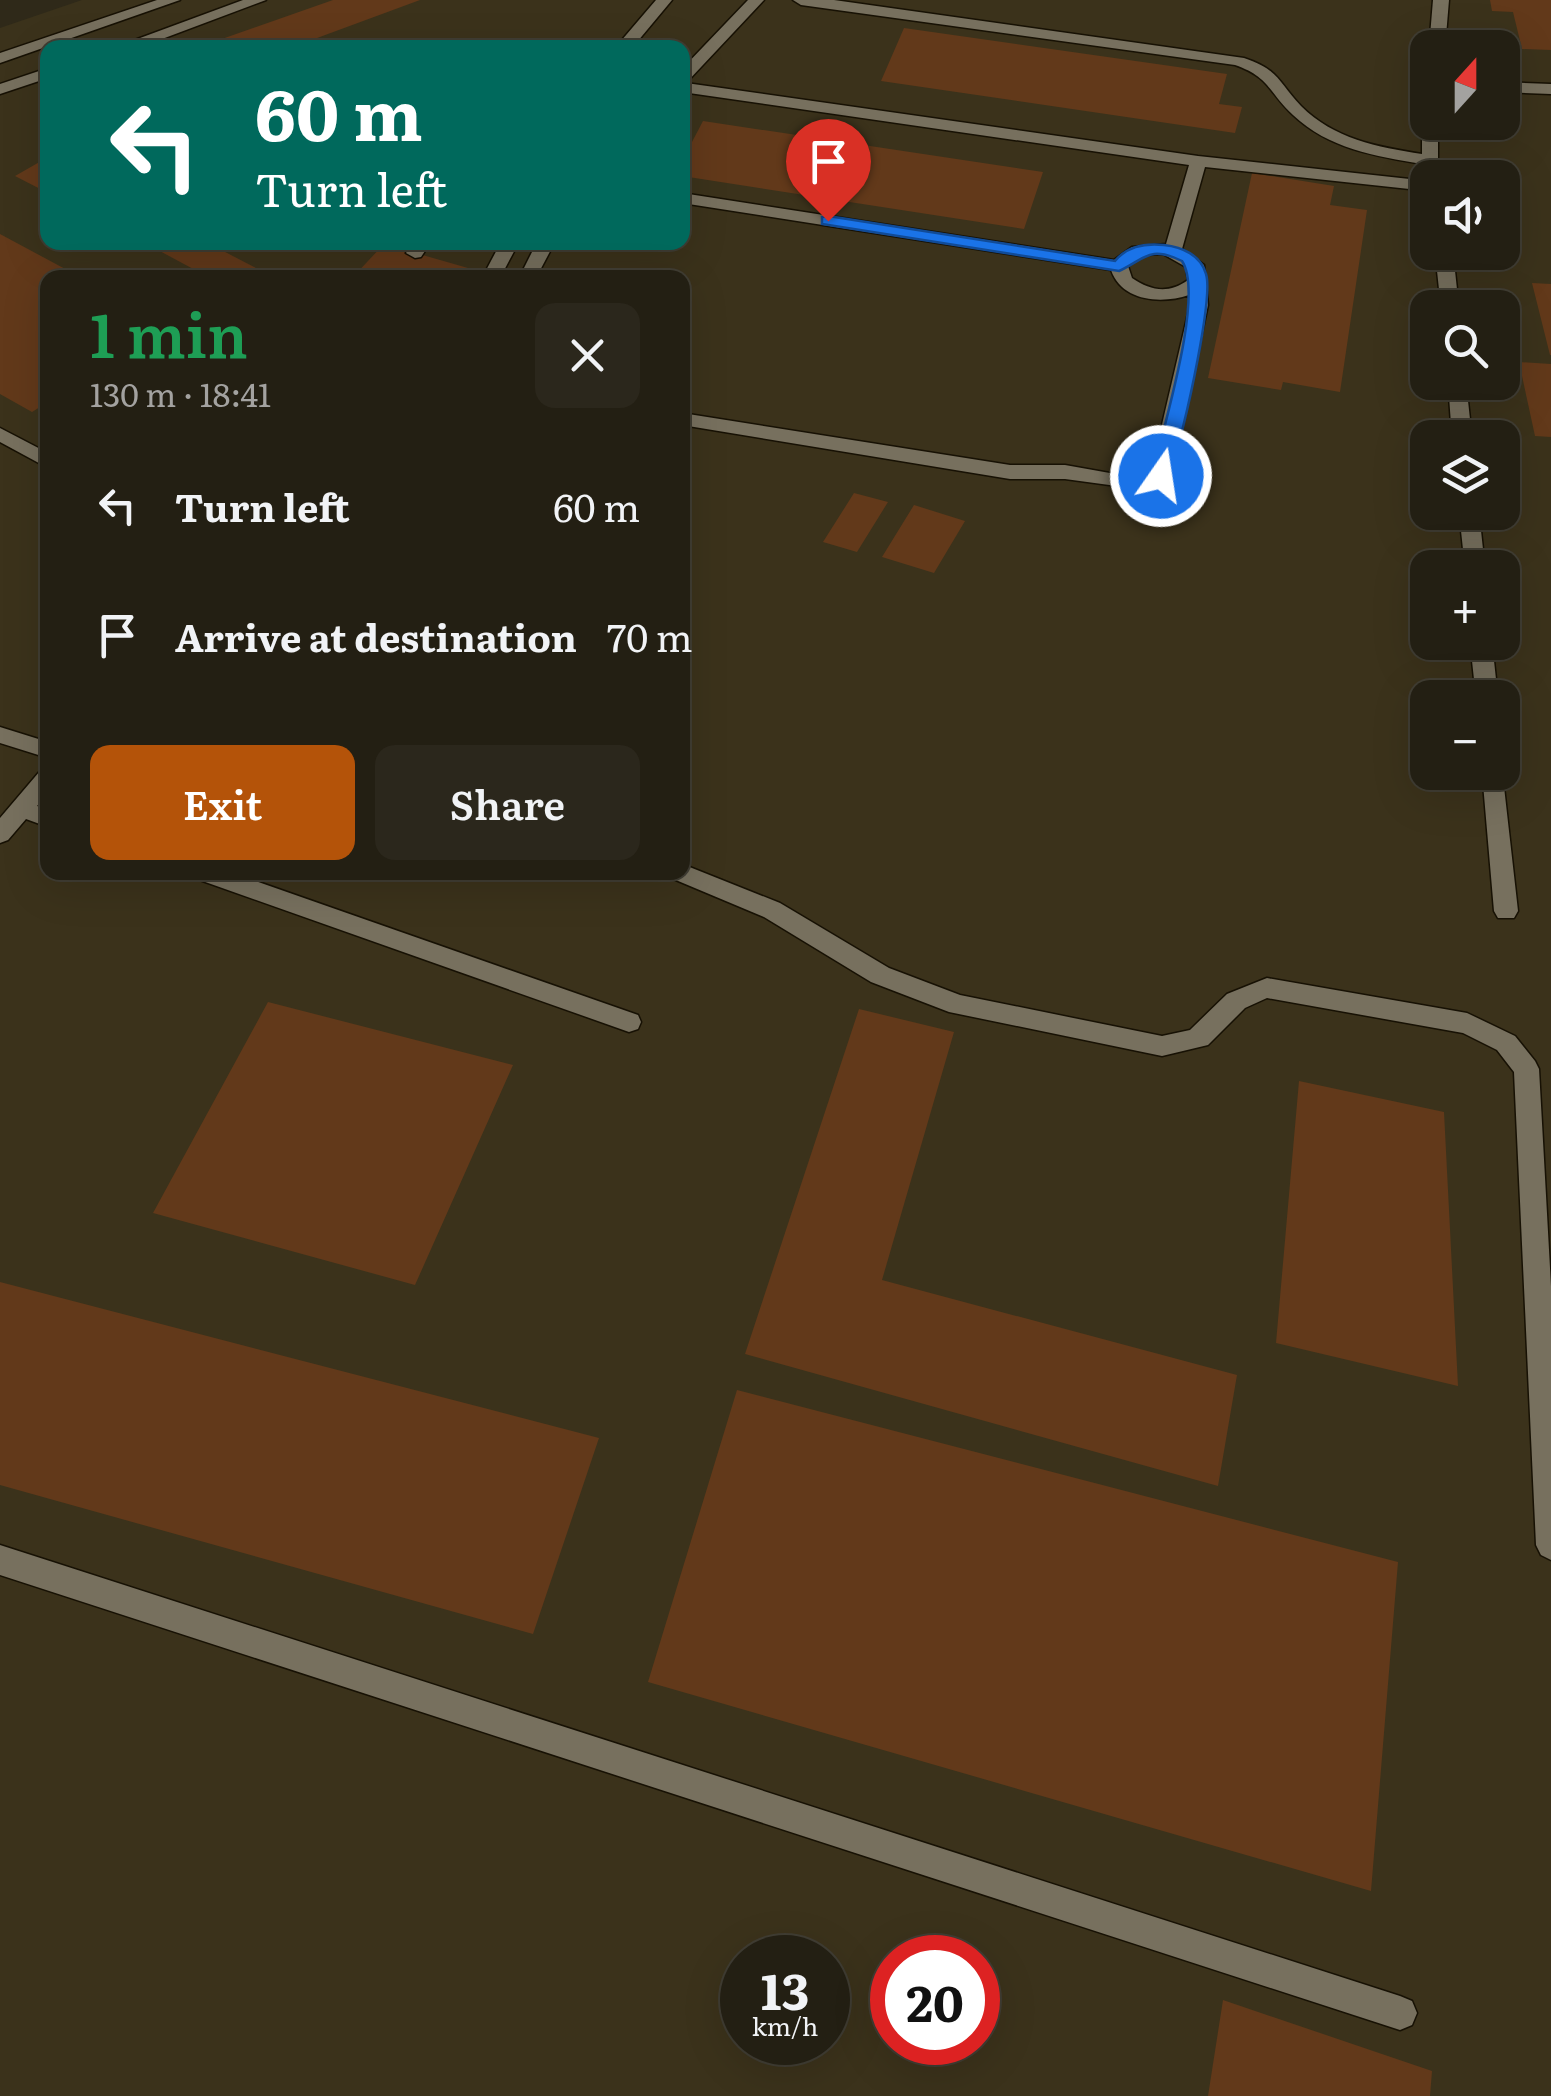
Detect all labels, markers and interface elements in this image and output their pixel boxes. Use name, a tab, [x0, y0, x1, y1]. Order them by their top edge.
north arrow	[1410, 30, 1520, 140]
map controls	[1410, 30, 1520, 790]
text: 60 m	[255, 59, 423, 163]
icon: left	[90, 80, 220, 210]
pin	[786, 119, 871, 222]
icon: arrive	[801, 134, 856, 189]
text: Turn left	[255, 154, 447, 221]
button: sound	[1410, 160, 1520, 270]
text: 1 min	[90, 287, 248, 376]
button: search	[1410, 290, 1520, 400]
button: close	[535, 303, 640, 408]
text: 130 m · 18:41	[90, 369, 271, 417]
button: layers	[1410, 420, 1520, 530]
position arrow	[1109, 424, 1213, 528]
text: Turn left	[175, 477, 350, 534]
text: 60 m	[553, 477, 640, 534]
icon: left	[90, 478, 145, 533]
button: +	[1410, 550, 1520, 660]
text: Arrive at destination	[175, 607, 577, 664]
text: 70 m	[607, 607, 693, 664]
icon: arrive	[90, 608, 145, 663]
button: −	[1410, 680, 1520, 790]
button: Exit	[90, 745, 355, 860]
button: Share	[375, 745, 640, 860]
speed limit sign: 20	[870, 1935, 1000, 2065]
text: 13	[761, 1951, 809, 2025]
text: km/h	[752, 2007, 818, 2044]

